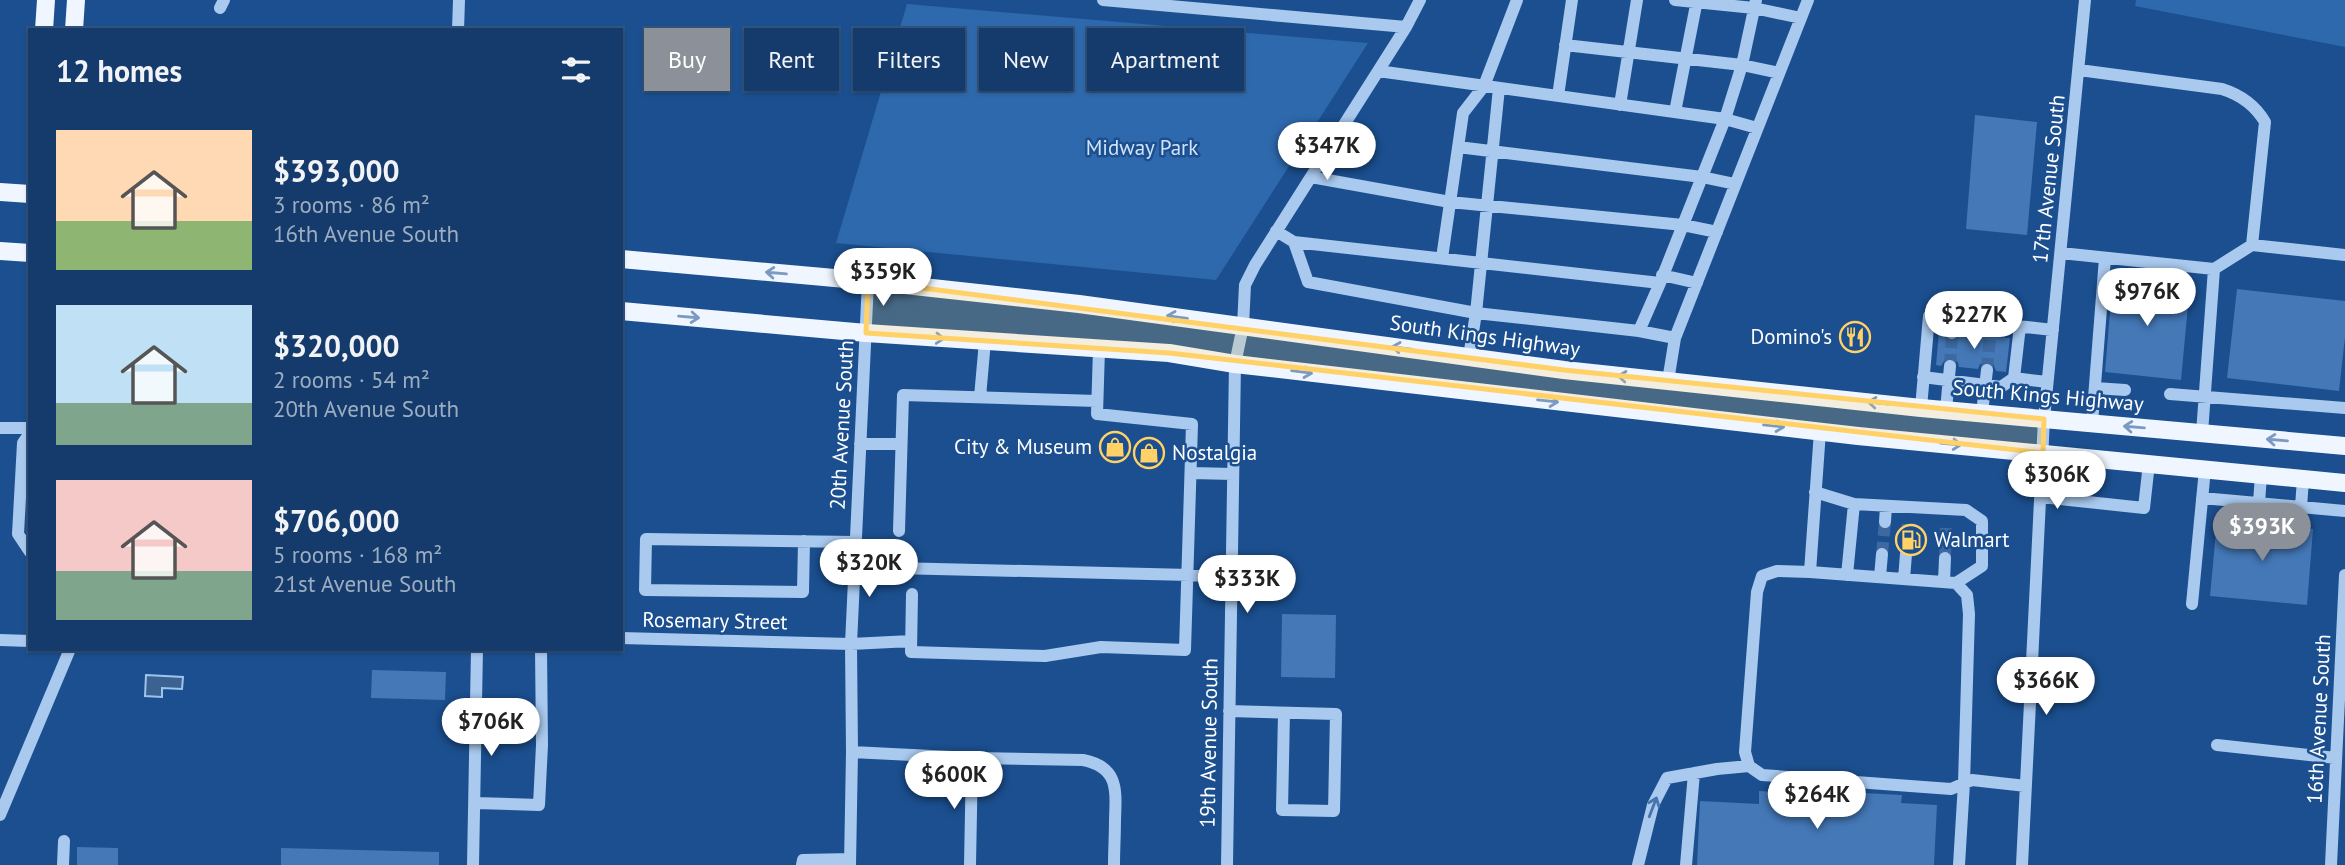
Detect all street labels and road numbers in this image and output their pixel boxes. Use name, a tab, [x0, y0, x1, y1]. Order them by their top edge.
street label: 17th Avenue South	[2026, 93, 2071, 265]
street label: South Kings Highway	[1388, 309, 1582, 362]
street label: 20th Avenue South	[824, 339, 859, 511]
street label: South Kings Highway	[1951, 374, 2145, 417]
street label: Rosemary Street	[642, 606, 788, 635]
street label: 16th Avenue South	[2301, 633, 2336, 805]
street label: 19th Avenue South	[1194, 658, 1223, 828]

